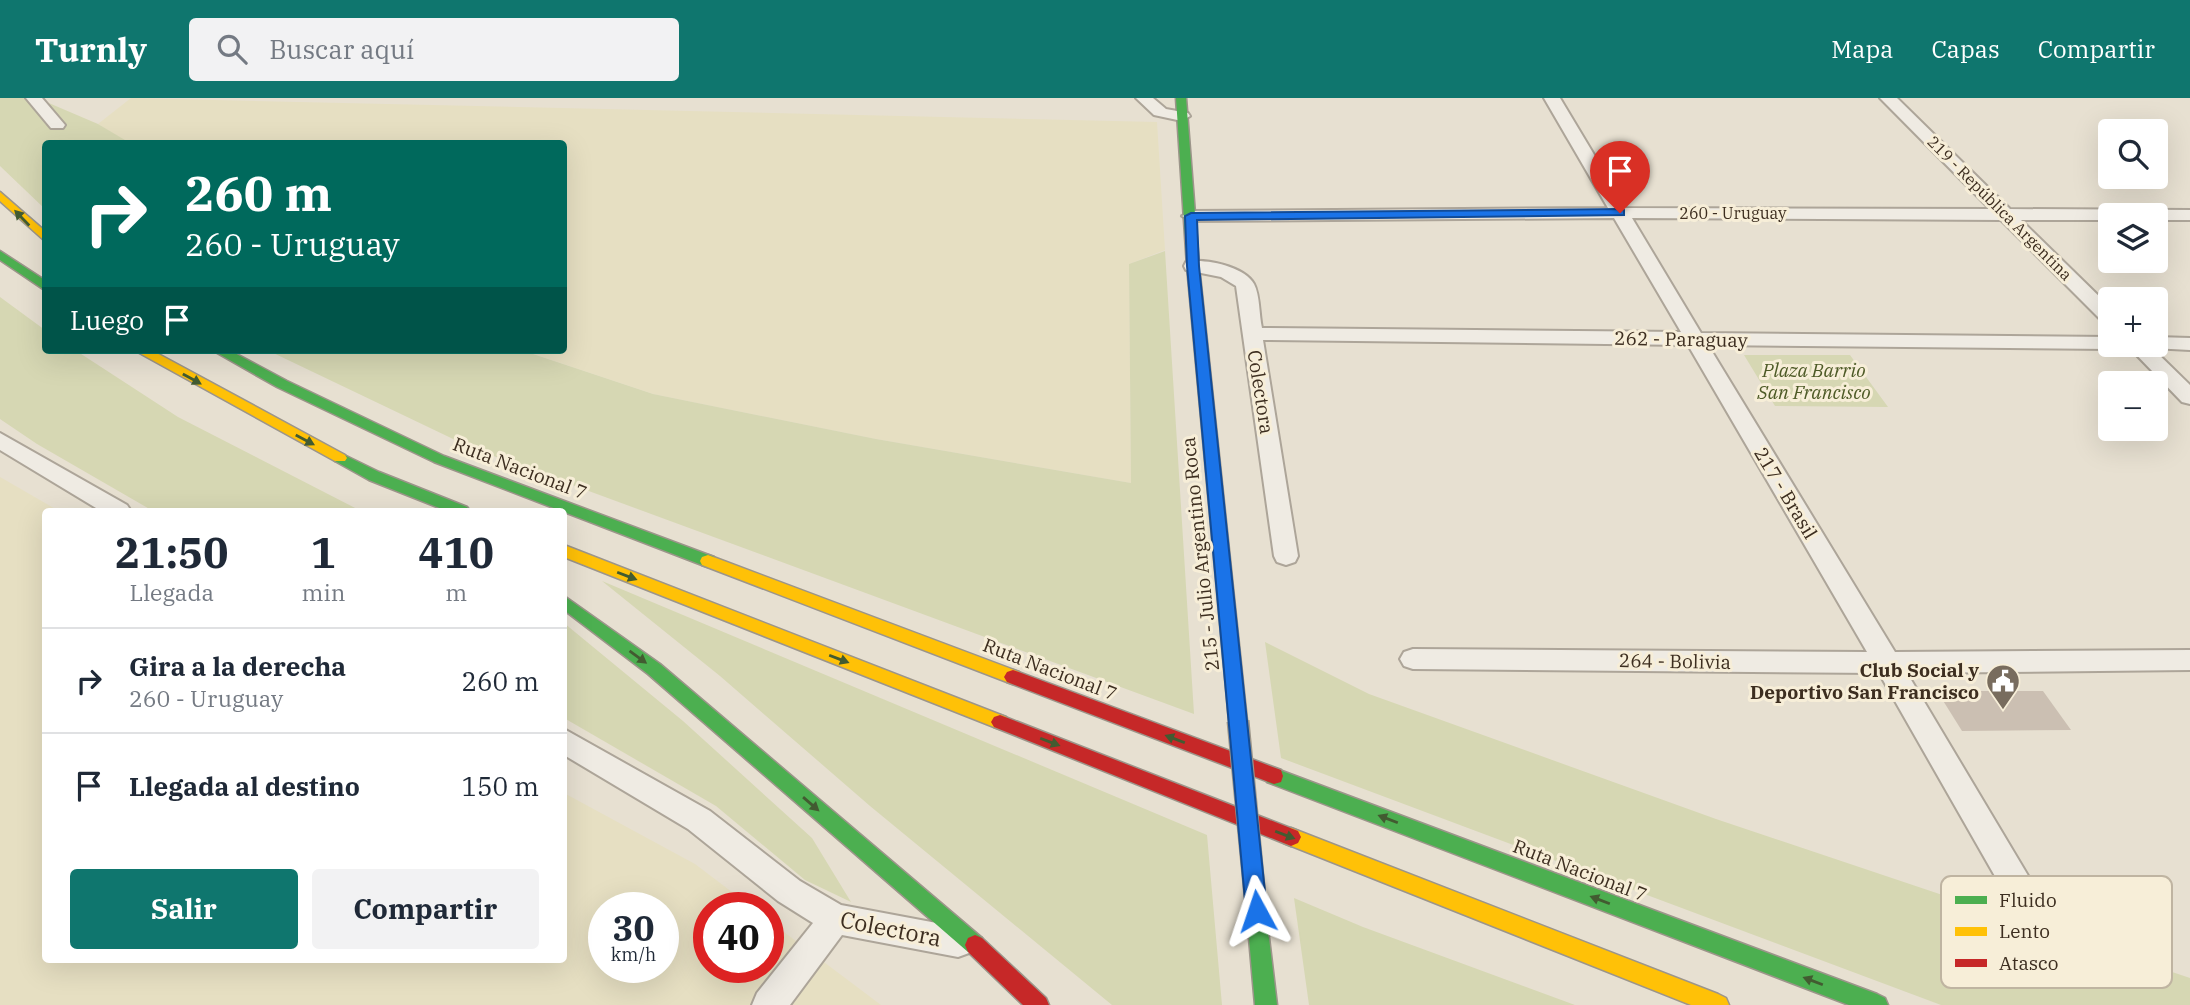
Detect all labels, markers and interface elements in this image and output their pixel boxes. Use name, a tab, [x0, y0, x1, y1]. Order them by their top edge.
search box	[189, 18, 679, 81]
text: Turnly	[35, 28, 147, 71]
icon: search	[213, 30, 251, 68]
text: Buscar aquí	[269, 32, 414, 66]
text: Mapa	[1831, 33, 1893, 65]
text: Capas	[1931, 33, 2000, 65]
text: Compartir	[2038, 33, 2155, 65]
map controls	[2098, 119, 2168, 441]
button: search	[2098, 119, 2168, 189]
street label: 219 - República Argentina	[1923, 131, 2077, 285]
pin	[1590, 141, 1650, 213]
icon: arrive	[1601, 152, 1639, 190]
text: 260 m	[185, 161, 332, 224]
icon: right	[70, 168, 161, 259]
street label: 260 - Uruguay	[1679, 203, 1787, 223]
button: layers	[2098, 203, 2168, 273]
one-way arrow	[14, 210, 30, 227]
text: 260 - Uruguay	[185, 223, 400, 265]
button: +	[2098, 287, 2168, 357]
icon: arrive	[158, 301, 196, 339]
text: Luego	[70, 303, 144, 337]
street label: 262 - Paraguay	[1614, 326, 1749, 352]
street label: Colectora	[1243, 348, 1279, 436]
park label: Plaza Barrio San Francisco	[1756, 358, 1871, 404]
button: −	[2098, 371, 2168, 441]
one-way arrow	[183, 373, 202, 385]
street label: Ruta Nacional 7	[450, 431, 590, 505]
one-way arrow	[295, 433, 315, 445]
street label: 215 - Julio Argentino Roca	[1176, 436, 1224, 672]
street label: 217 - Brasil	[1749, 443, 1823, 544]
text: 21:50	[115, 525, 229, 580]
text: 1	[311, 525, 336, 580]
text: 410	[418, 525, 494, 580]
one-way arrow	[617, 570, 638, 581]
text: Llegada	[130, 577, 214, 607]
text: min	[302, 577, 345, 607]
text: m	[445, 577, 467, 607]
street label: Ruta Nacional 7	[980, 632, 1120, 706]
street label: 264 - Bolivia	[1619, 648, 1731, 674]
text: Gira a la derecha	[129, 649, 346, 683]
one-way arrow	[629, 650, 647, 664]
one-way arrow	[828, 654, 849, 665]
place label: Club Social y Deportivo San Francisco	[1750, 658, 1979, 704]
icon: right	[70, 662, 108, 700]
public building icon: Club Social y Deportivo San Francisco	[1984, 662, 2022, 711]
text: 260 m	[461, 664, 539, 698]
text: 260 - Uruguay	[129, 683, 283, 713]
one-way arrow	[1164, 733, 1185, 744]
one-way arrow	[1040, 737, 1061, 748]
icon: arrive	[70, 767, 108, 805]
text: Llegada al destino	[129, 769, 360, 803]
text: 150 m	[461, 769, 539, 803]
one-way arrow	[803, 796, 820, 811]
one-way arrow	[1377, 814, 1398, 825]
one-way arrow	[1275, 829, 1296, 840]
street label: Ruta Nacional 7	[1510, 833, 1650, 907]
button: Salir	[70, 869, 298, 949]
button: Compartir	[312, 869, 539, 949]
position arrow	[1220, 874, 1294, 948]
legend	[1941, 876, 2172, 988]
text: Fluido	[1999, 888, 2057, 912]
speed limit sign: 40	[693, 892, 784, 983]
one-way arrow	[1590, 894, 1611, 905]
street label: Colectora	[838, 903, 944, 953]
text: 30	[612, 905, 655, 951]
text: Lento	[1999, 919, 2050, 943]
text: km/h	[611, 943, 656, 966]
text: Atasco	[1999, 951, 2058, 975]
one-way arrow	[1803, 975, 1824, 986]

